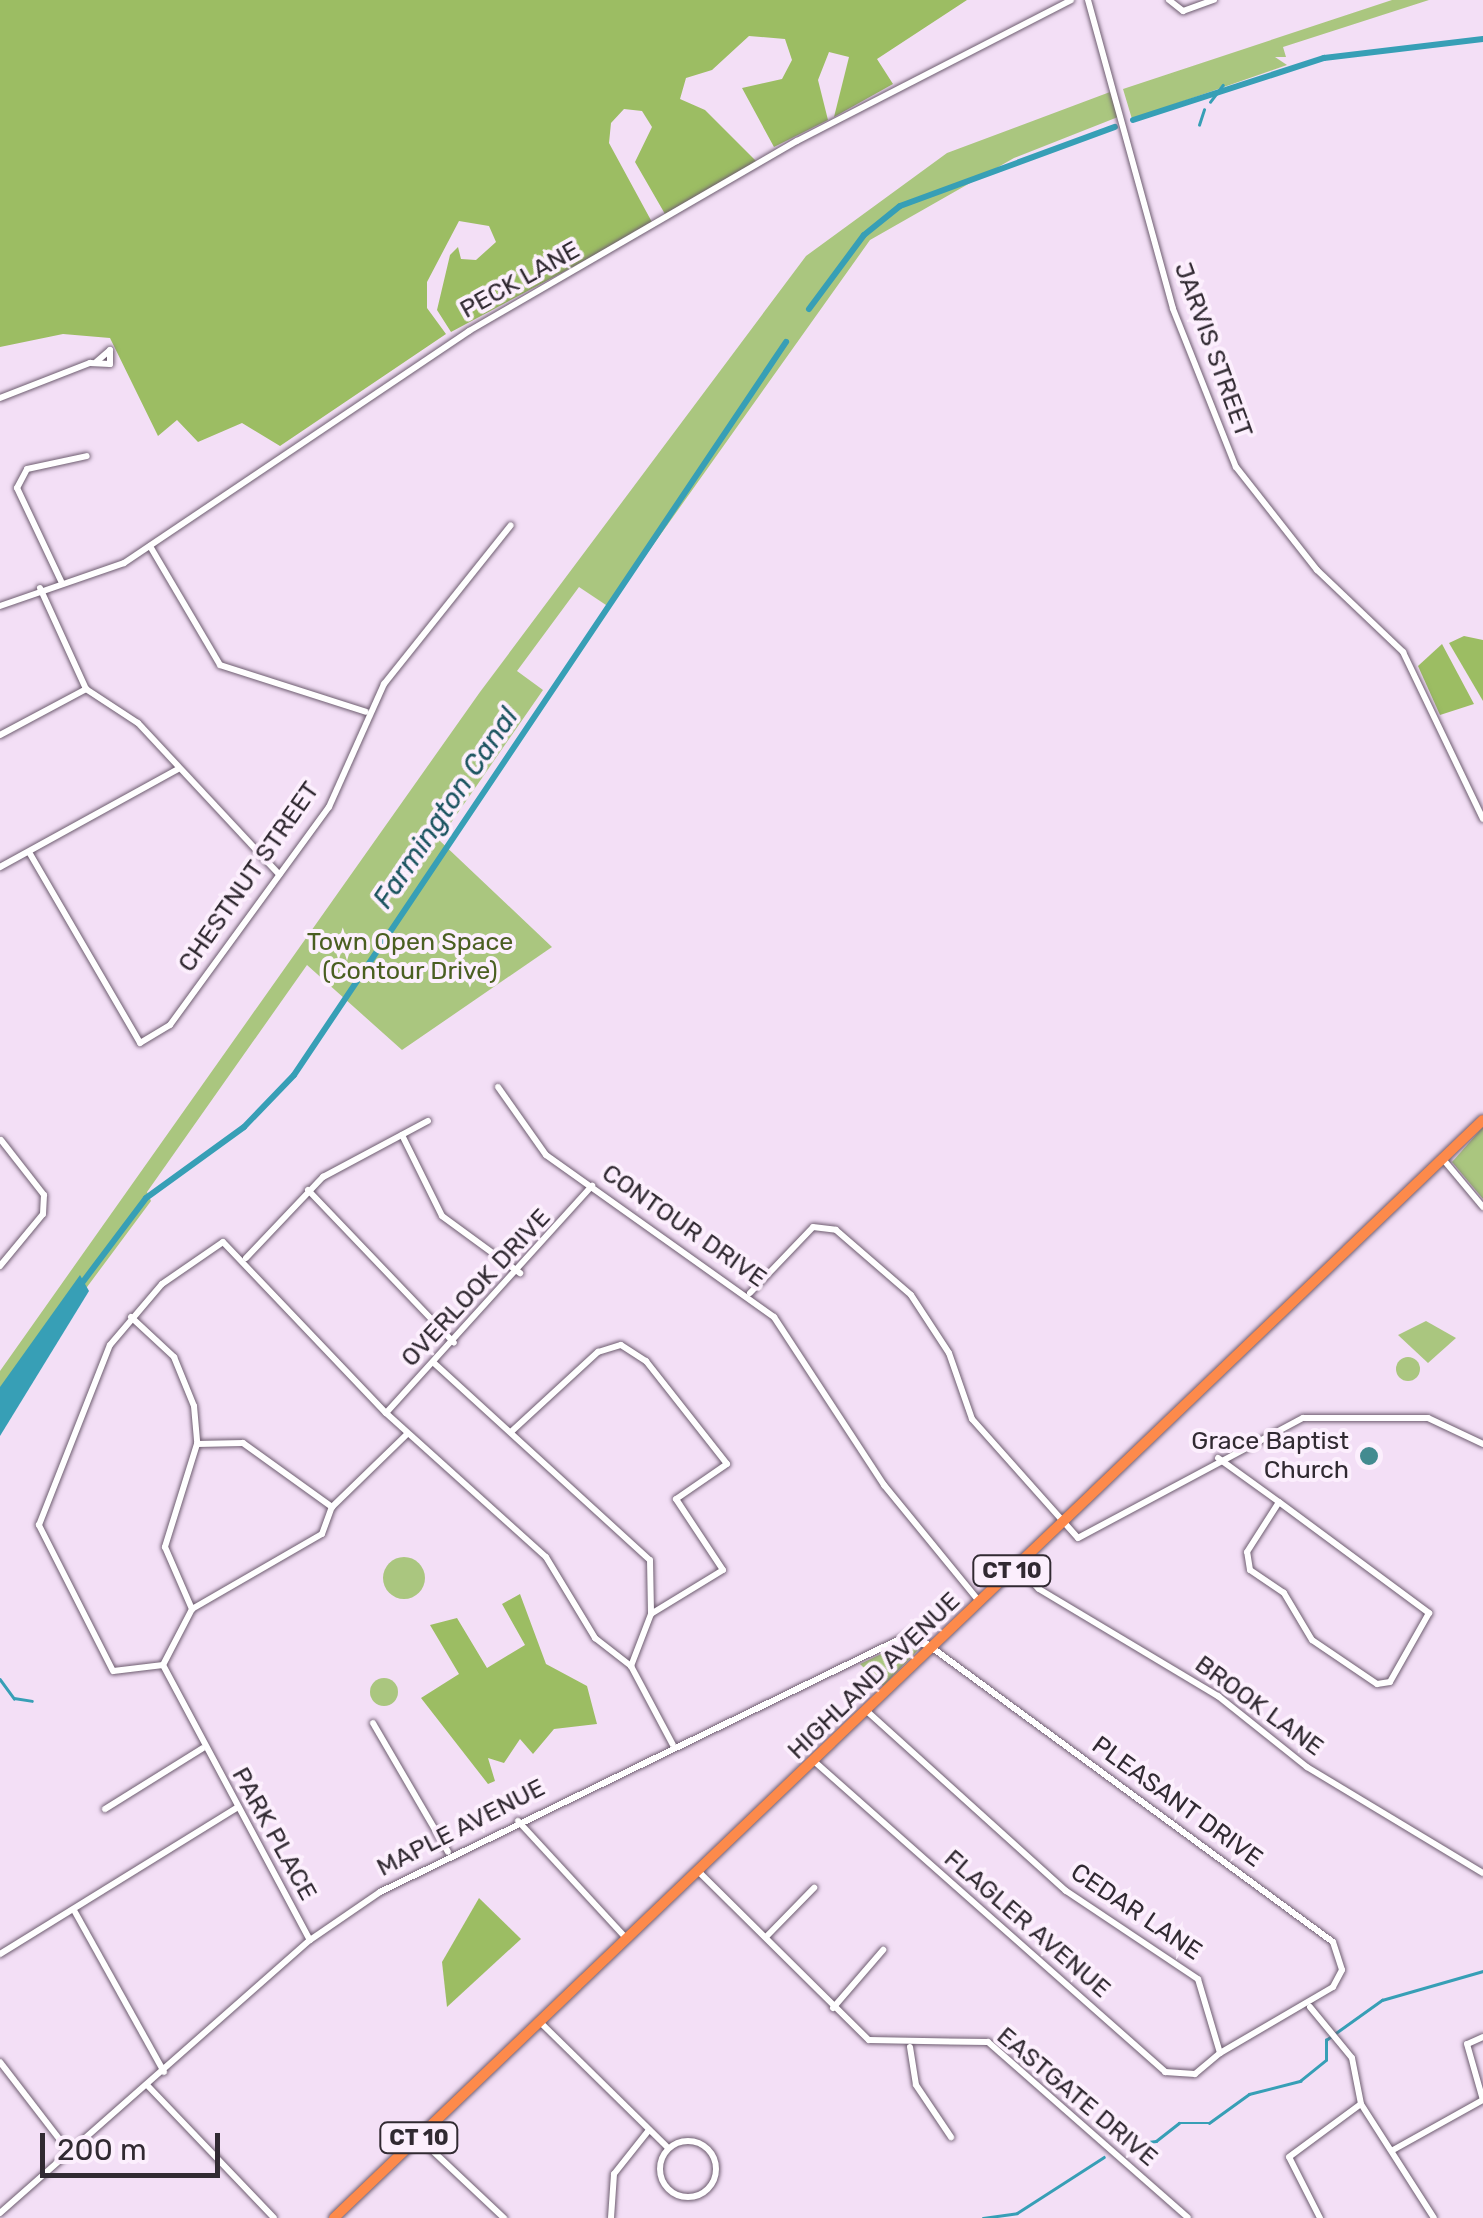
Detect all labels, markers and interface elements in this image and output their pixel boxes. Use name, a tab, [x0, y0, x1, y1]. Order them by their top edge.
street label: PECK LANE	[455, 235, 585, 325]
street label: JARVIS STREET	[1167, 258, 1259, 442]
water label: Farmington Canal	[366, 701, 526, 915]
street label: CHESTNUT STREET	[172, 776, 326, 978]
park label: Town Open Space (Contour Drive)	[307, 928, 513, 987]
street label: CONTOUR DRIVE	[596, 1158, 772, 1294]
street label: OVERLOOK DRIVE	[395, 1203, 557, 1373]
place label: Grace Baptist Church	[1191, 1427, 1349, 1486]
marker: Grace Baptist Church	[1358, 1445, 1380, 1467]
road number: CT 10	[972, 1554, 1052, 1588]
street label: HIGHLAND AVENUE	[782, 1586, 966, 1766]
street label: BROOK LANE	[1189, 1649, 1329, 1763]
street label: PLEASANT DRIVE	[1086, 1730, 1268, 1874]
street label: PARK PLACE	[225, 1762, 323, 1906]
street label: MAPLE AVENUE	[372, 1773, 550, 1883]
street label: FLAGLER AVENUE	[938, 1843, 1116, 2005]
street label: CEDAR LANE	[1065, 1857, 1207, 1967]
street label: EASTGATE DRIVE	[991, 2021, 1163, 2173]
scale bar	[45, 2113, 225, 2175]
road number: CT 10	[379, 2121, 459, 2155]
text: 200 m	[57, 2132, 147, 2168]

